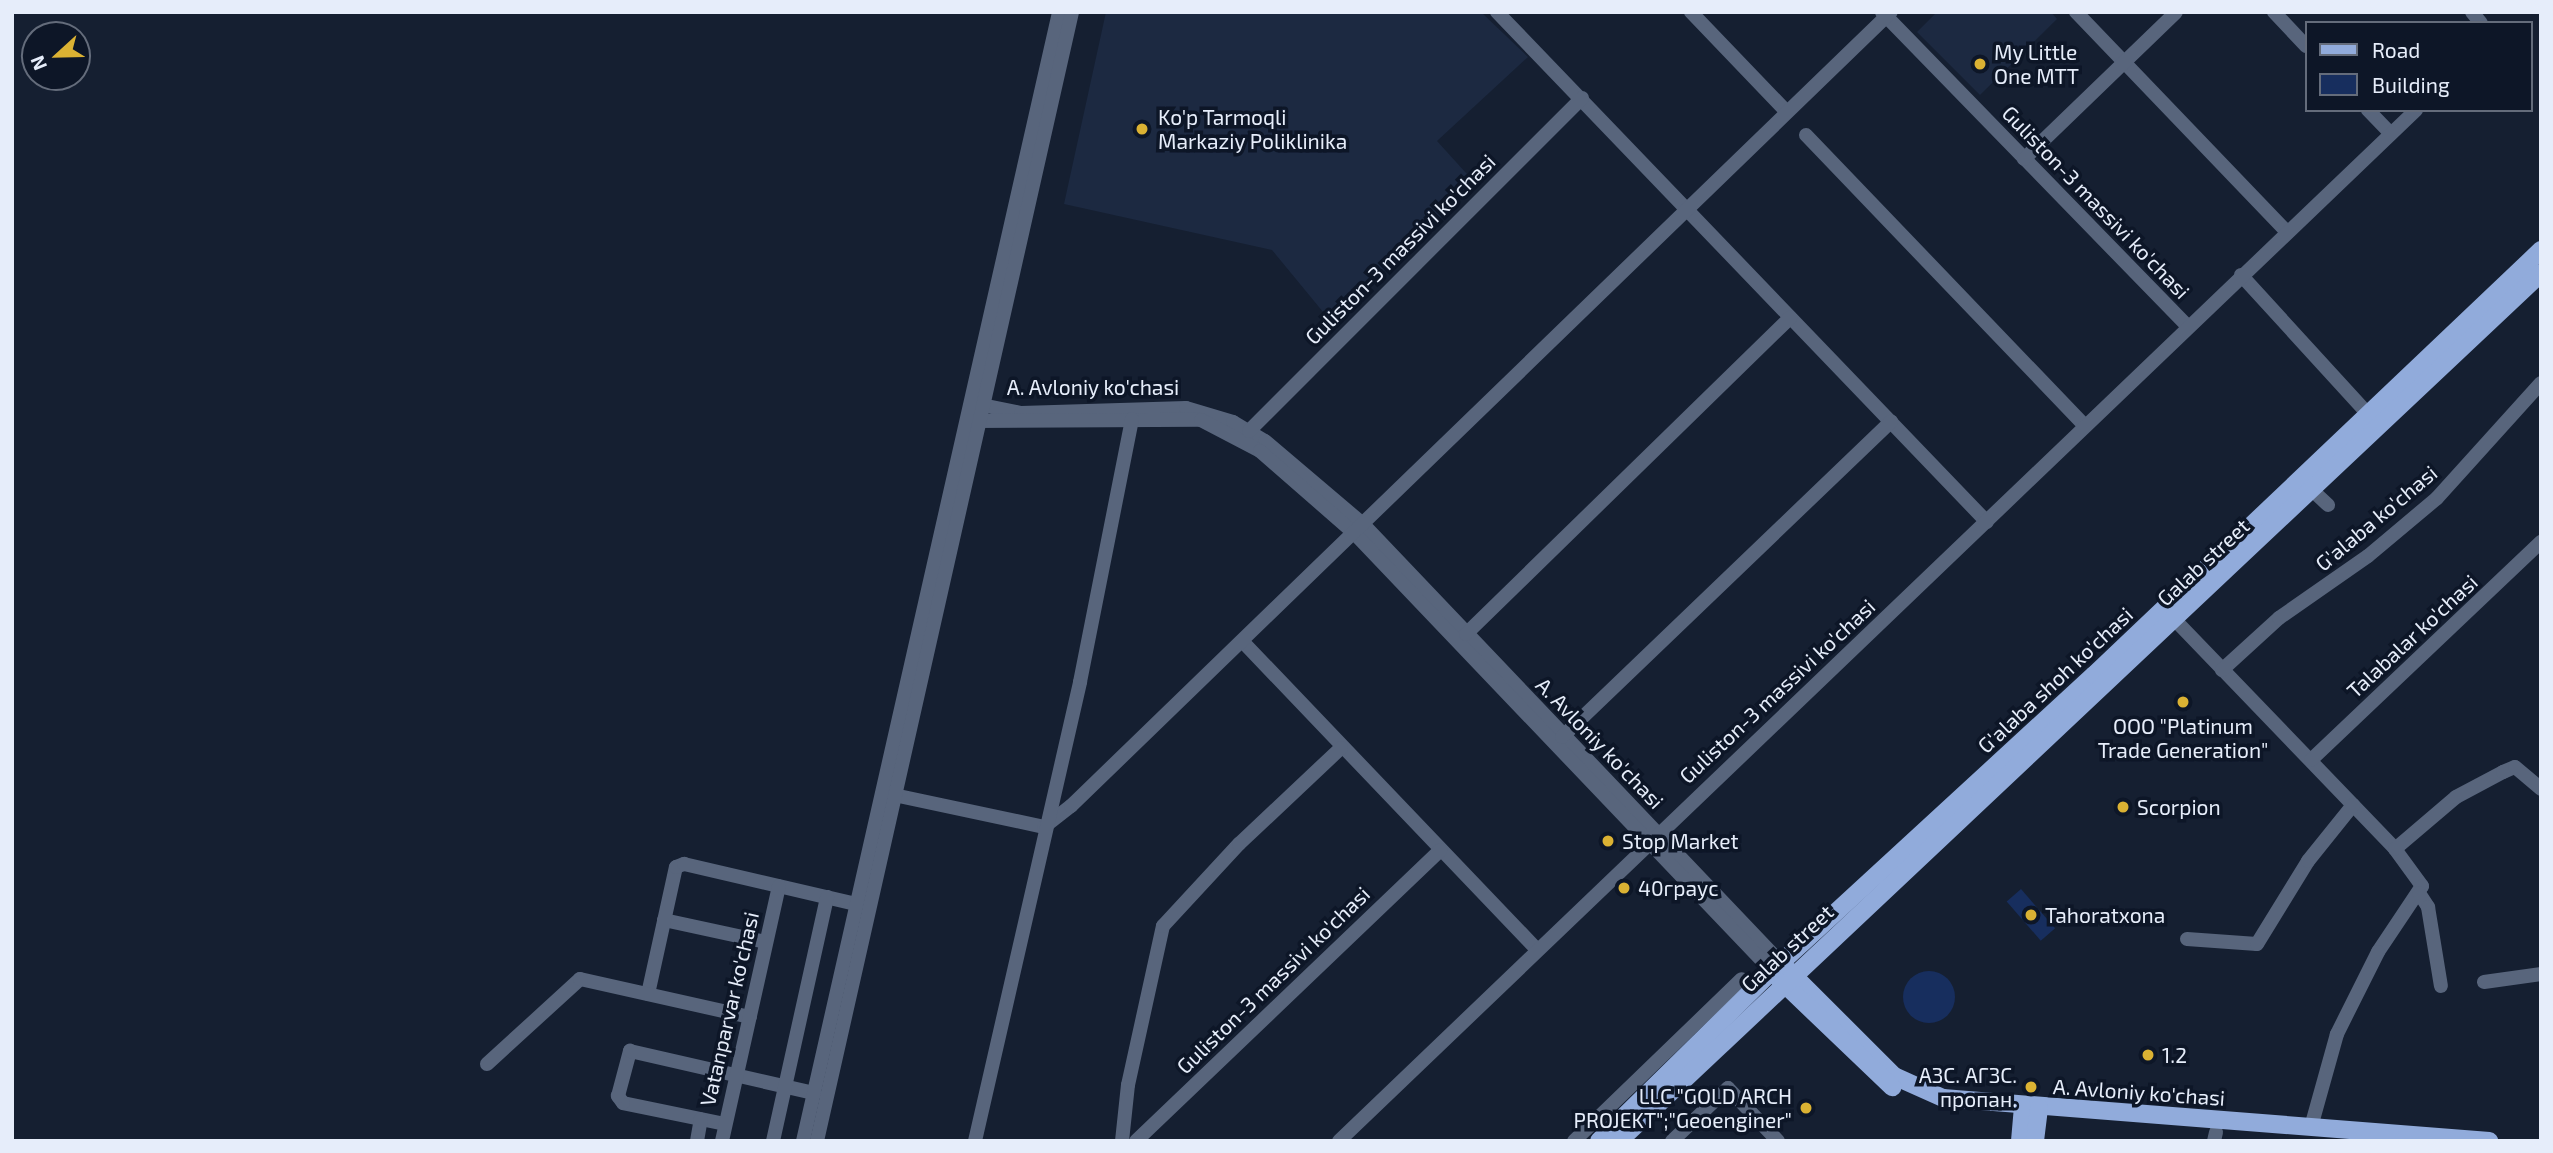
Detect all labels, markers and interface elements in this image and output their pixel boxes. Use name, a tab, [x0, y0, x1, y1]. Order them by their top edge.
north arrow	[21, 21, 91, 91]
legend	[2304, 21, 2532, 112]
text: Road	[2372, 37, 2420, 62]
place label: My Little One MTT	[1994, 39, 2079, 89]
text: N	[25, 53, 51, 74]
marker: My Little One MTT	[1972, 56, 1988, 72]
text: Building	[2372, 72, 2450, 97]
street label: Guliston-3 massivi ko'chasi	[1997, 100, 2195, 304]
place label: Ko'p Tarmoqli Markaziy Poliklinika	[1158, 104, 1348, 154]
marker: Ko'p Tarmoqli Markaziy Poliklinika	[1132, 119, 1152, 139]
street label: Guliston-3 massivi ko'chasi	[1300, 149, 1500, 349]
street label: A. Avloniy ko'chasi	[1006, 374, 1180, 400]
street label: G'alaba ko'chasi	[2310, 460, 2442, 576]
street label: Galab street	[2152, 513, 2254, 611]
street label: Talabalar ko'chasi	[2341, 569, 2483, 703]
street label: Guliston-3 massivi ko'chasi	[1674, 594, 1880, 788]
street label: G'alaba shoh ko'chasi	[1972, 602, 2138, 758]
street label: A. Avloniy ko'chasi	[1531, 672, 1669, 814]
marker: OOO "Platinum Trade Generation"	[2175, 694, 2191, 710]
place label: OOO "Platinum Trade Generation"	[2098, 713, 2268, 763]
place label: Scorpion	[2137, 794, 2221, 820]
marker: Scorpion	[2115, 799, 2131, 815]
place label: Stop Market	[1622, 828, 1738, 854]
marker: Stop Market	[1600, 833, 1616, 849]
place label: 40граус	[1638, 875, 1718, 901]
marker: 40граус	[1616, 880, 1632, 896]
street label: Guliston-3 massivi ko'chasi	[1171, 881, 1375, 1079]
street label: Galab street	[1736, 899, 1838, 997]
place label: Tahoratxona	[2045, 902, 2165, 928]
marker: Tahoratxona	[2023, 907, 2039, 923]
street label: Vatanparvar ko'chasi	[694, 909, 764, 1109]
place label: 1.2	[2162, 1042, 2187, 1068]
marker: 1.2	[2140, 1047, 2156, 1063]
place label: АЗС. АГЗС. пропан.	[1919, 1062, 2017, 1112]
street label: A. Avloniy ko'chasi	[2052, 1073, 2226, 1111]
marker: АЗС. АГЗС. пропан.	[2023, 1079, 2039, 1095]
place label: LLC "GOLD ARCH PROJEKT";"Geoenginer"	[1574, 1083, 1792, 1133]
marker: LLC "GOLD ARCH PROJEKT";"Geoenginer"	[1798, 1100, 1814, 1116]

